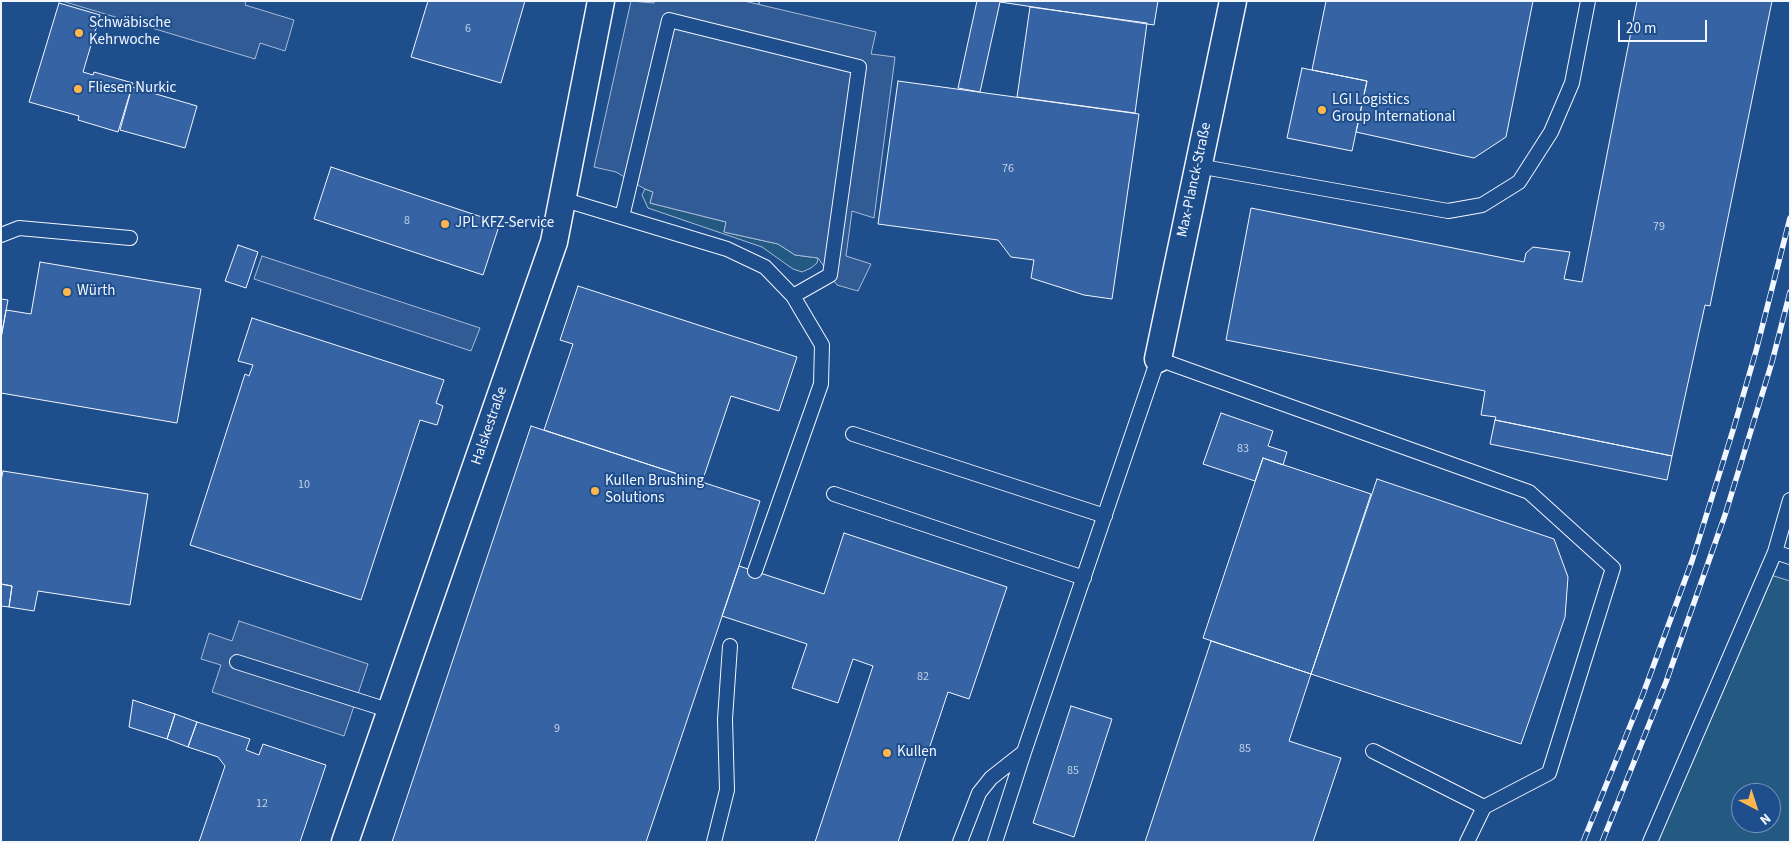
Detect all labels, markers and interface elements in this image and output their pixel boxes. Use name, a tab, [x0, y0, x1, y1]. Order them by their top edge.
scale bar	[1621, 10, 1710, 42]
place label: Schwäbische Kehrwoche	[89, 15, 171, 50]
text: 20 m	[1626, 18, 1656, 39]
house number: 6	[465, 22, 471, 36]
marker: Schwäbische Kehrwoche	[73, 27, 85, 39]
place label: Fliesen Nurkic	[88, 80, 176, 98]
marker: Fliesen Nurkic	[72, 83, 84, 95]
place label: LGI Logistics Group International	[1332, 92, 1456, 127]
marker: LGI Logistics Group International	[1316, 104, 1328, 116]
street label: Max-Planck-Straße	[1174, 121, 1216, 239]
house number: 76	[1002, 162, 1014, 176]
house number: 8	[404, 214, 410, 228]
place label: JPL KFZ-Service	[455, 215, 554, 233]
marker: JPL KFZ-Service	[439, 218, 451, 230]
house number: 79	[1653, 220, 1665, 234]
place label: Würth	[77, 283, 115, 301]
marker: Würth	[61, 286, 73, 298]
street label: Halskestraße	[468, 384, 512, 468]
house number: 83	[1237, 442, 1249, 456]
place label: Kullen Brushing Solutions	[605, 473, 704, 508]
house number: 10	[298, 478, 310, 492]
marker: Kullen Brushing Solutions	[589, 485, 601, 497]
house number: 82	[917, 670, 929, 684]
house number: 9	[554, 722, 560, 736]
house number: 85	[1239, 742, 1251, 756]
place label: Kullen	[897, 744, 937, 762]
marker: Kullen	[881, 747, 893, 759]
house number: 85	[1067, 764, 1079, 778]
north arrow	[1731, 783, 1781, 833]
house number: 12	[256, 797, 268, 811]
text: N	[1755, 808, 1775, 829]

